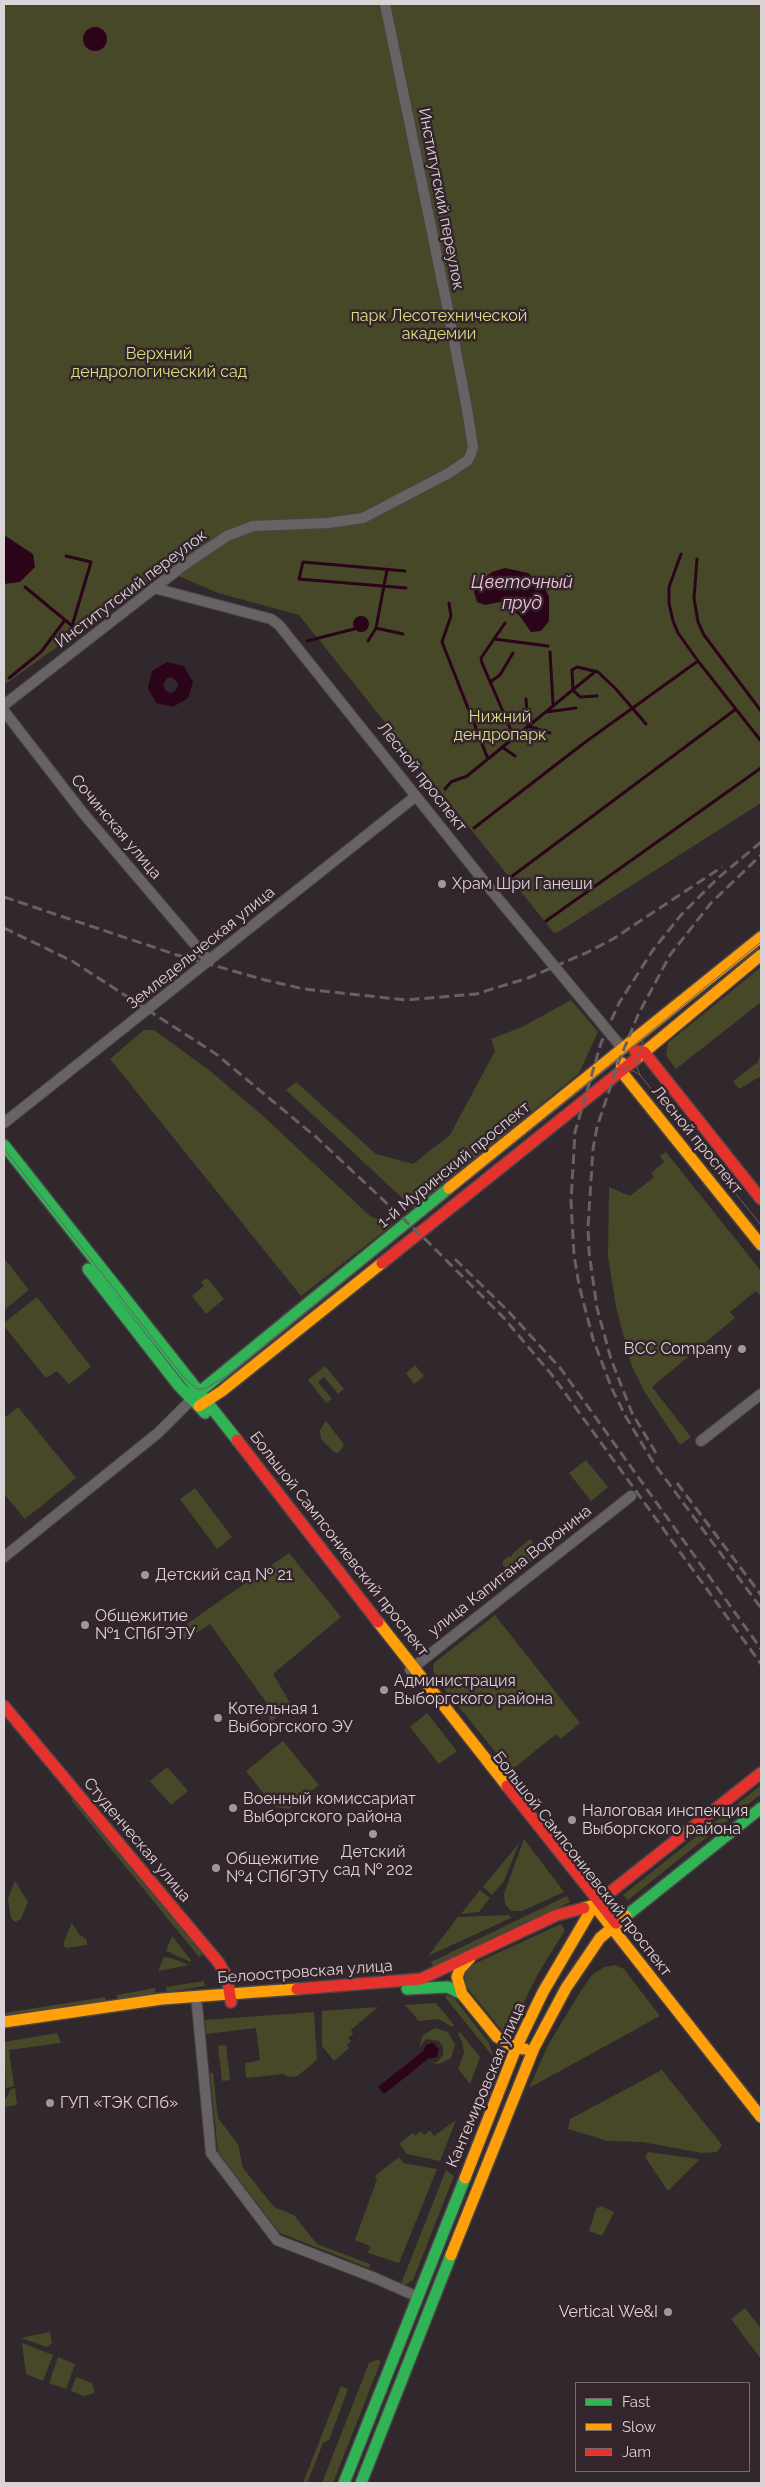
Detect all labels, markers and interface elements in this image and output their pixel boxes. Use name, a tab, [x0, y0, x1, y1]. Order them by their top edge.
street label: Институтский переулок	[414, 107, 468, 291]
park label: парк Лесотехнической академии	[351, 306, 527, 344]
park label: Верхний дендрологический сад	[71, 344, 247, 382]
street label: Институтский переулок	[51, 526, 211, 652]
water label: Цветочный пруд	[471, 572, 573, 614]
park label: Нижний дендропарк	[454, 707, 546, 745]
street label: Лесной проспект	[373, 718, 471, 836]
street label: Сочинская улица	[67, 771, 165, 883]
place label: Храм Шри Ганеши	[452, 874, 593, 894]
marker: Храм Шри Ганеши	[436, 878, 448, 890]
street label: Земледельческая улица	[123, 882, 279, 1014]
street label: Лесной проспект	[647, 1082, 747, 1198]
street label: 1-й Муринский проспект	[374, 1098, 534, 1232]
place label: BCC Company	[624, 1339, 732, 1359]
marker: BCC Company	[736, 1343, 748, 1355]
street label: Большой Сампсониевский проспект	[245, 1428, 433, 1660]
street label: улица Капитана Воронина	[425, 1501, 595, 1641]
place label: Детский сад № 21	[155, 1565, 293, 1585]
marker: Детский сад № 21	[139, 1569, 151, 1581]
place label: Общежитие №1 СПбГЭТУ	[95, 1606, 195, 1644]
marker: Общежитие №1 СПбГЭТУ	[79, 1619, 91, 1631]
place label: Администрация Выборгского района	[394, 1671, 553, 1709]
marker: Администрация Выборгского района	[378, 1684, 390, 1696]
place label: Котельная 1 Выборгского ЭУ	[228, 1699, 353, 1737]
marker: Котельная 1 Выборгского ЭУ	[212, 1712, 224, 1724]
street label: Большой Сампсониевский проспект	[488, 1748, 676, 1980]
street label: Студенческая улица	[79, 1774, 195, 1906]
place label: Военный комиссариат Выборгского района	[243, 1789, 416, 1827]
place label: Налоговая инспекция Выборгского района	[582, 1801, 748, 1839]
marker: Военный комиссариат Выборгского района	[227, 1802, 239, 1814]
marker: Налоговая инспекция Выборгского района	[566, 1814, 578, 1826]
marker: Детский сад № 202	[367, 1828, 379, 1840]
place label: Детский сад № 202	[333, 1842, 413, 1880]
place label: Общежитие №4 СПбГЭТУ	[226, 1849, 328, 1887]
marker: Общежитие №4 СПбГЭТУ	[210, 1862, 222, 1874]
street label: Белоостровская улица	[217, 1956, 393, 1988]
street label: Кантемировская улица	[443, 2000, 529, 2170]
place label: ГУП «ТЭК СПб»	[60, 2093, 178, 2113]
marker: ГУП «ТЭК СПб»	[44, 2097, 56, 2109]
place label: Vertical We&I	[559, 2302, 658, 2322]
marker: Vertical We&I	[662, 2306, 674, 2318]
legend	[575, 2382, 750, 2472]
text: Fast	[622, 2393, 650, 2411]
text: Slow	[622, 2418, 656, 2436]
text: Jam	[622, 2443, 651, 2461]

